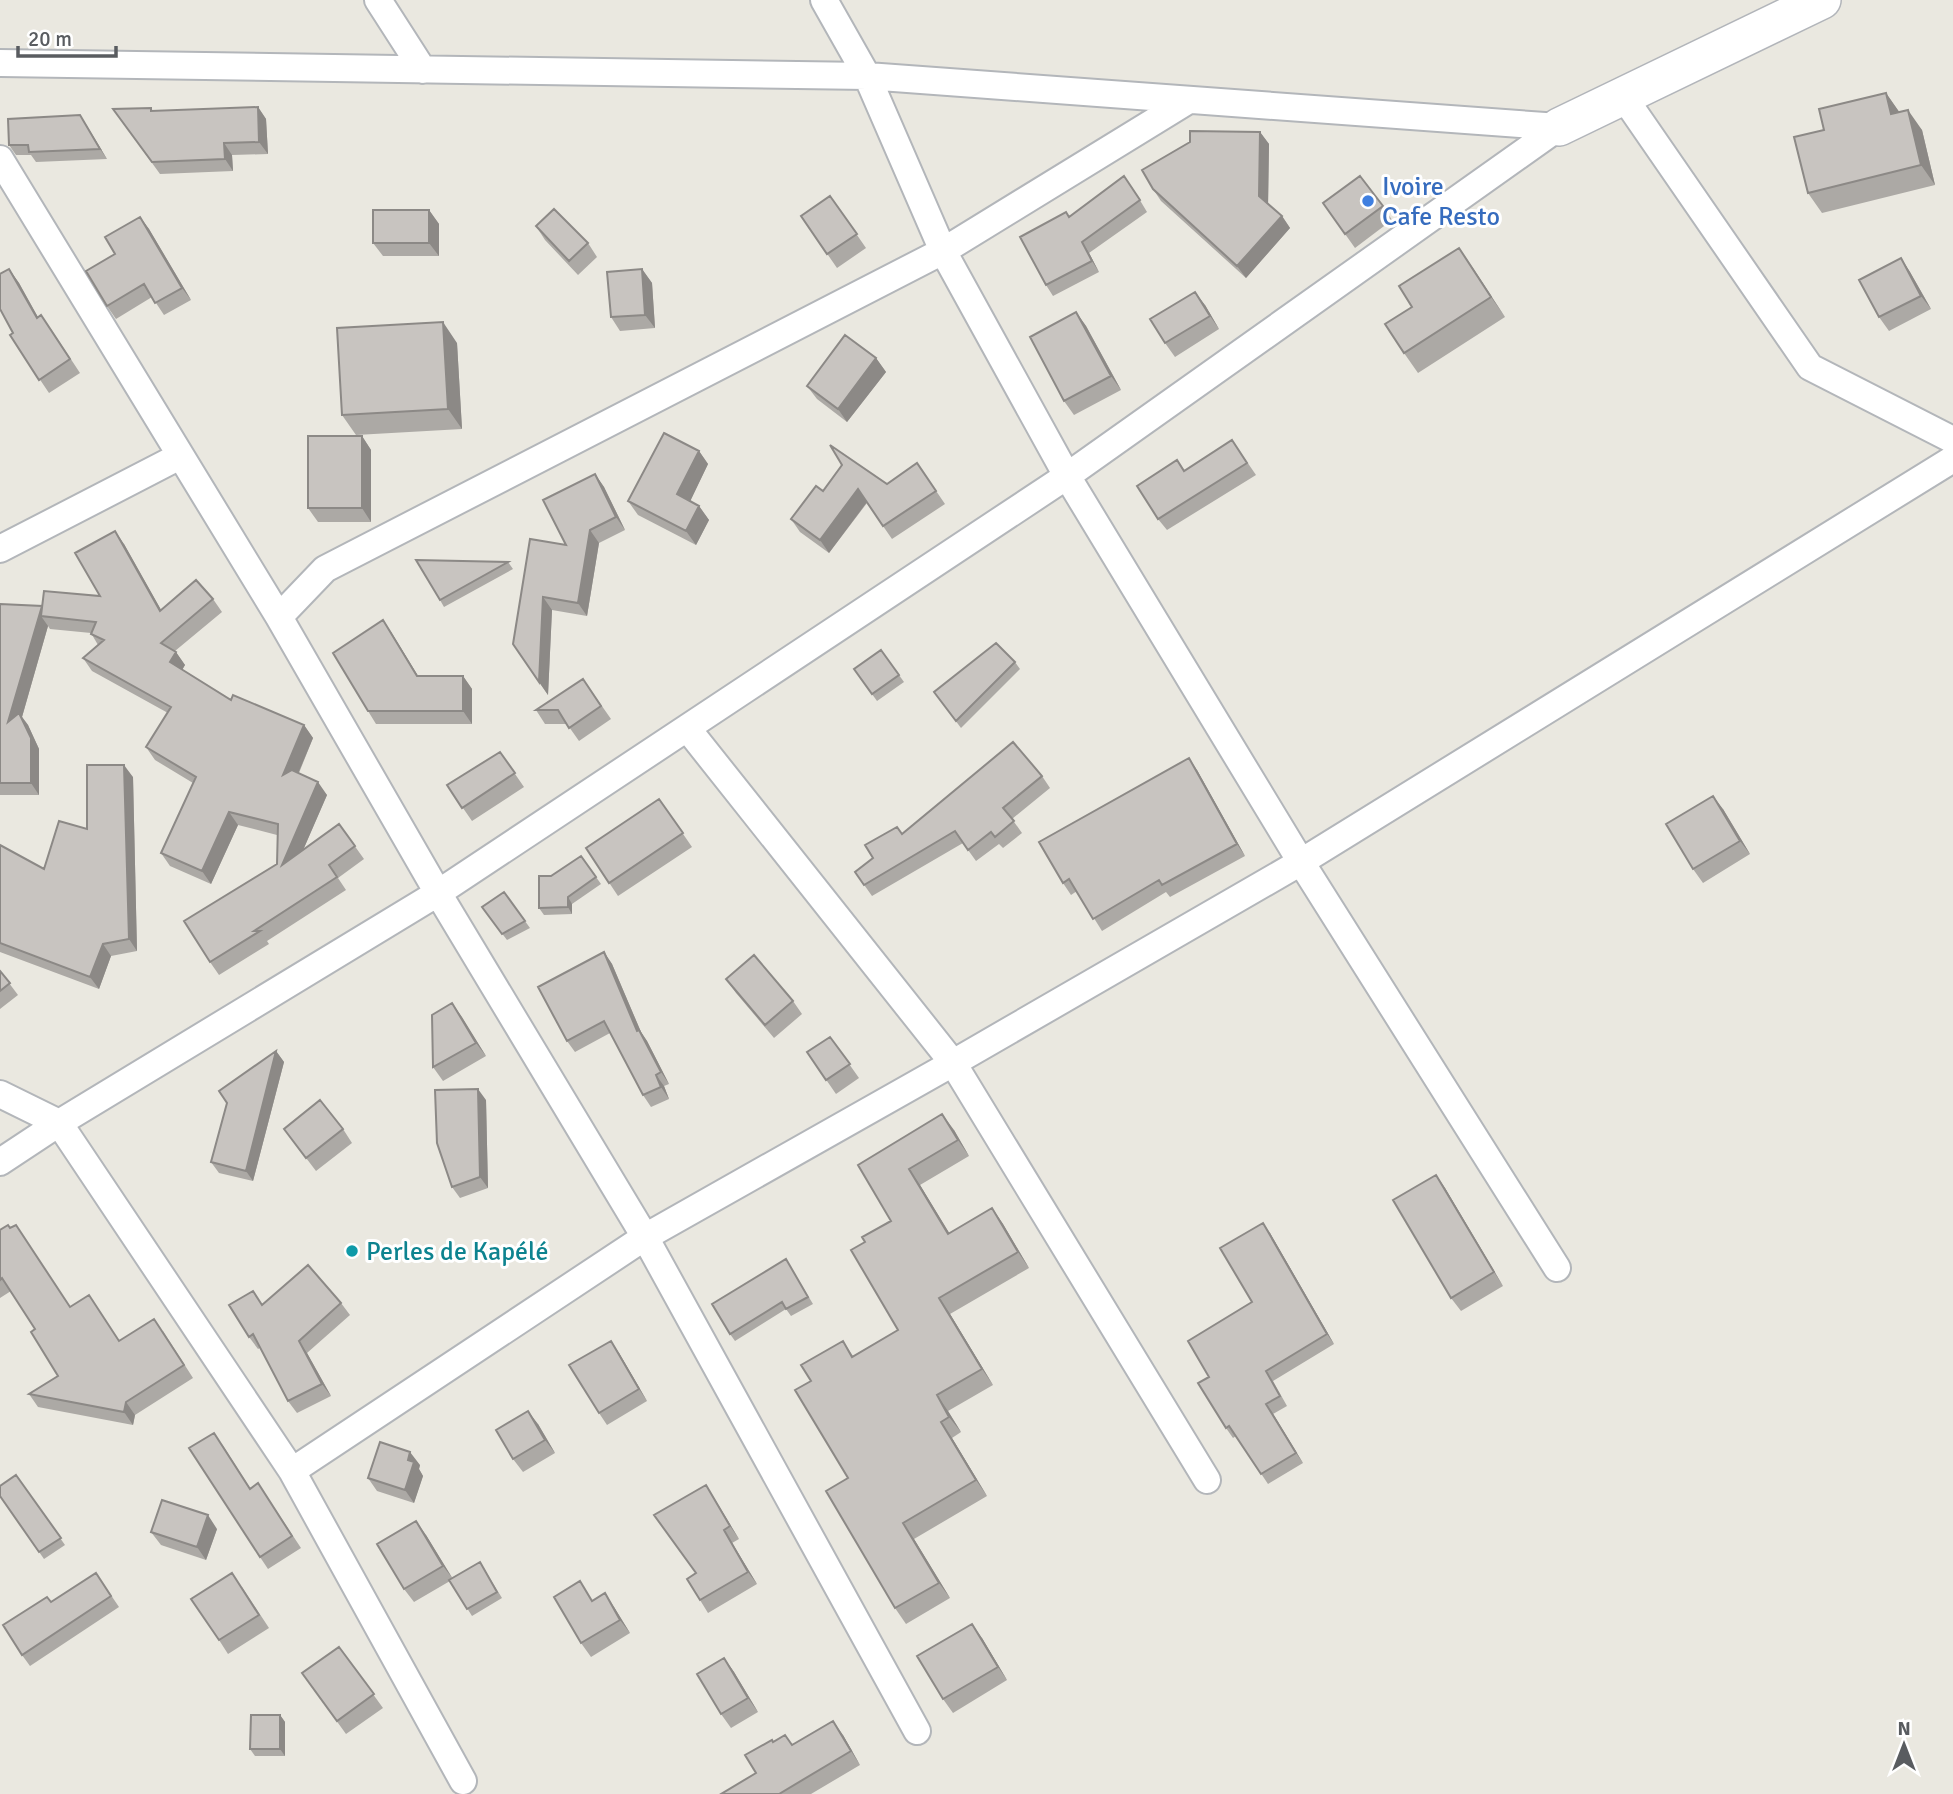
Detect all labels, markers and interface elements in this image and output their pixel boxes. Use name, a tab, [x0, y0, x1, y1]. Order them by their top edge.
scale bar	[18, 14, 116, 58]
text: 20 m	[28, 26, 72, 52]
place label: Ivoire Cafe Resto	[1382, 171, 1500, 233]
marker: Ivoire Cafe Resto	[1360, 193, 1376, 209]
place label: Perles de Kapélé	[366, 1236, 548, 1268]
marker: Perles de Kapélé	[344, 1243, 360, 1259]
north arrow	[1869, 1710, 1939, 1780]
text: N	[1897, 1717, 1911, 1741]

